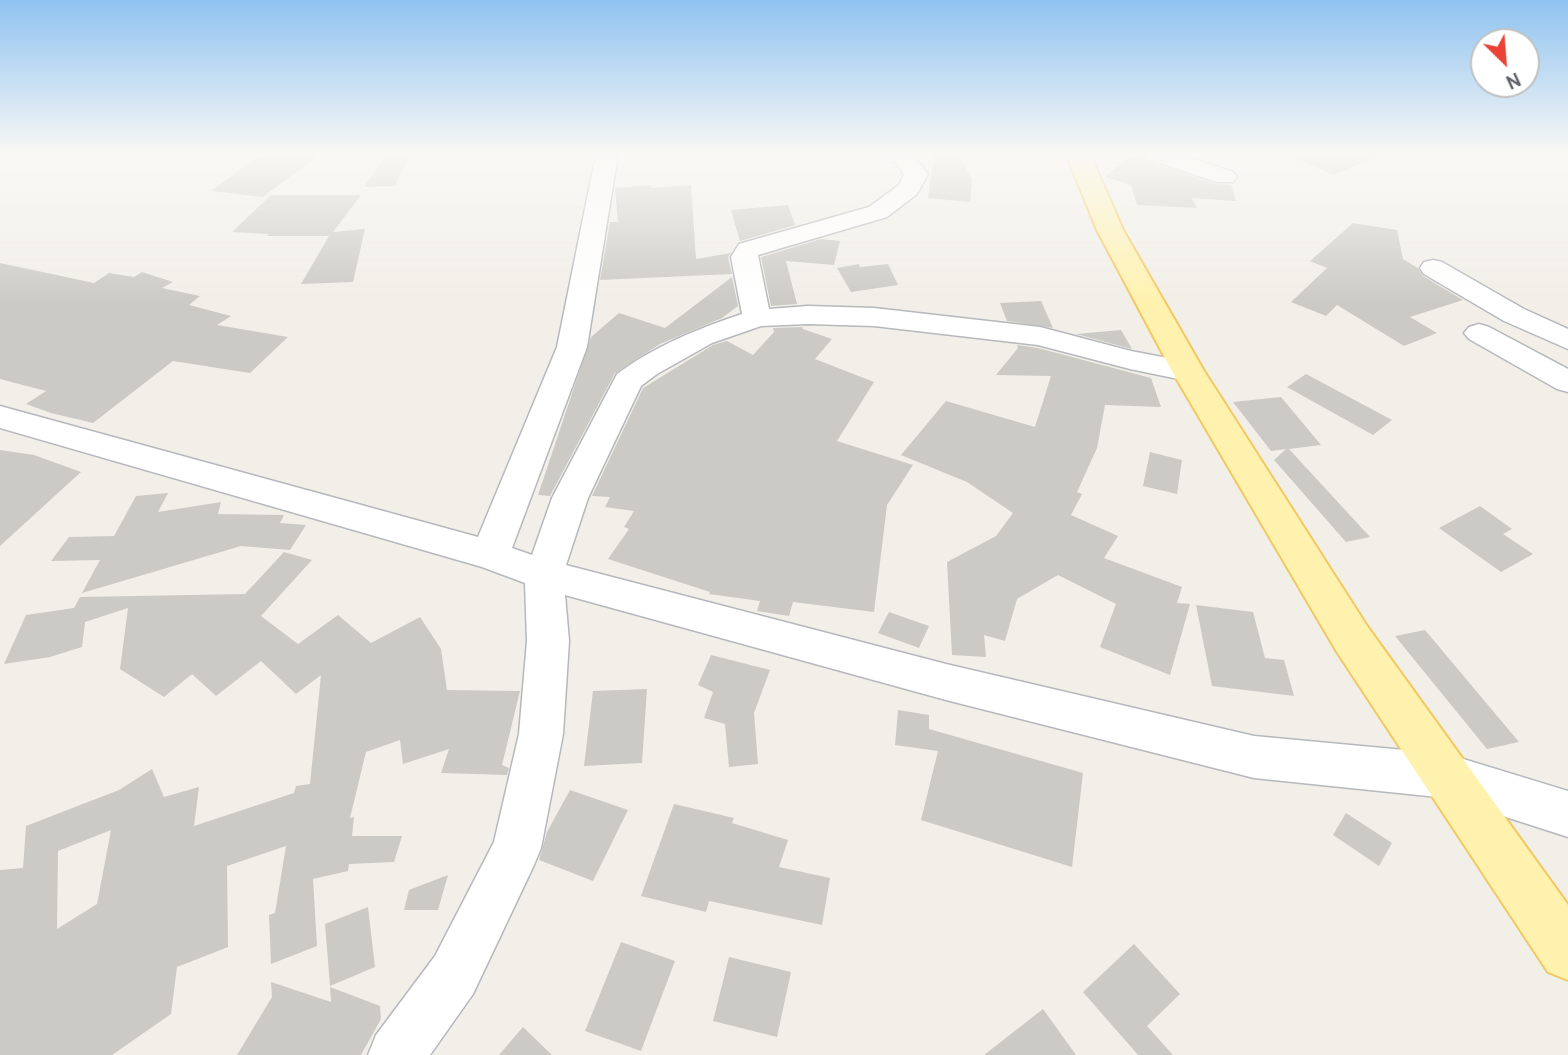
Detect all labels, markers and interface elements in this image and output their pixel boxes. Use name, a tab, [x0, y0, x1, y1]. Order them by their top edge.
north arrow	[1470, 28, 1540, 98]
text: N	[1502, 67, 1524, 94]

